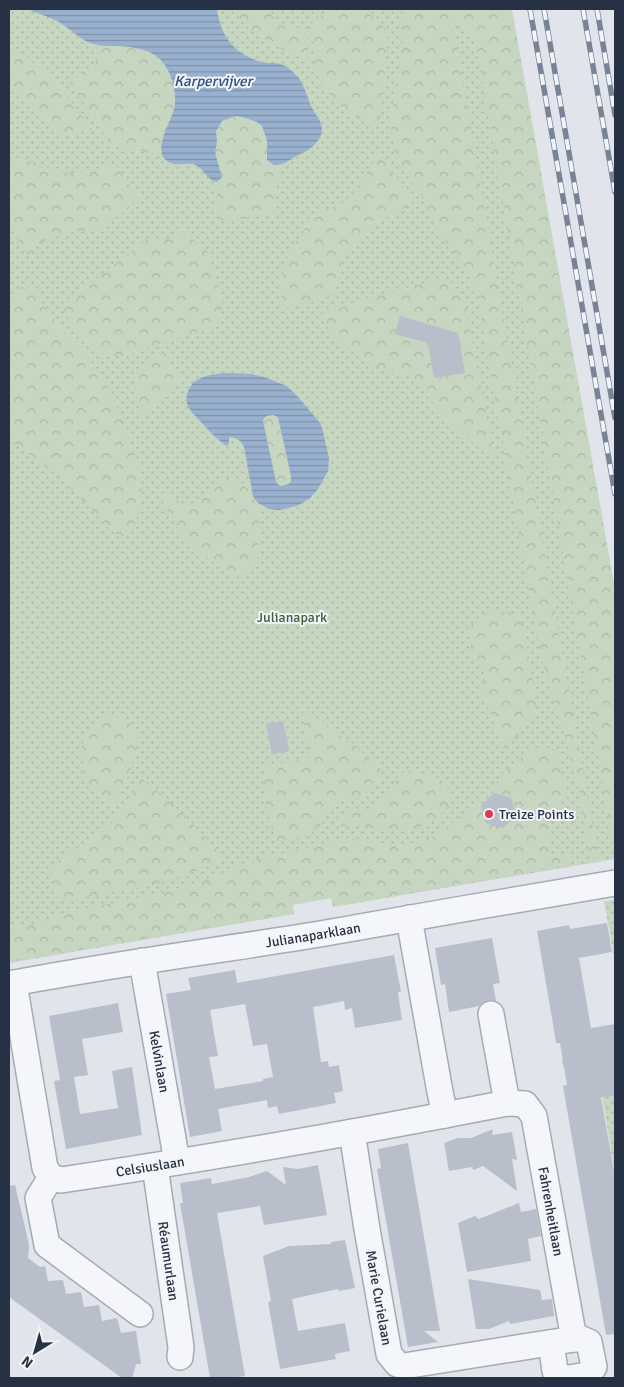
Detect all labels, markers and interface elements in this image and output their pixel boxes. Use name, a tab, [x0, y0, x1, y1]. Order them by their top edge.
water label: Karpervijver	[174, 72, 254, 90]
park label: Julianapark	[257, 609, 327, 626]
place label: Treize Points	[499, 806, 574, 823]
marker: Treize Points	[483, 808, 495, 820]
street label: Julianaparklaan	[264, 919, 362, 951]
street label: Kelvinlaan	[146, 1029, 173, 1094]
street label: Celsiuslaan	[115, 1153, 186, 1180]
street label: Fahrenheitlaan	[535, 1165, 567, 1257]
street label: Réaumurlaan	[155, 1220, 183, 1302]
street label: Marie Curielaan	[362, 1249, 396, 1347]
north arrow	[10, 1327, 60, 1377]
text: N	[18, 1352, 36, 1372]

